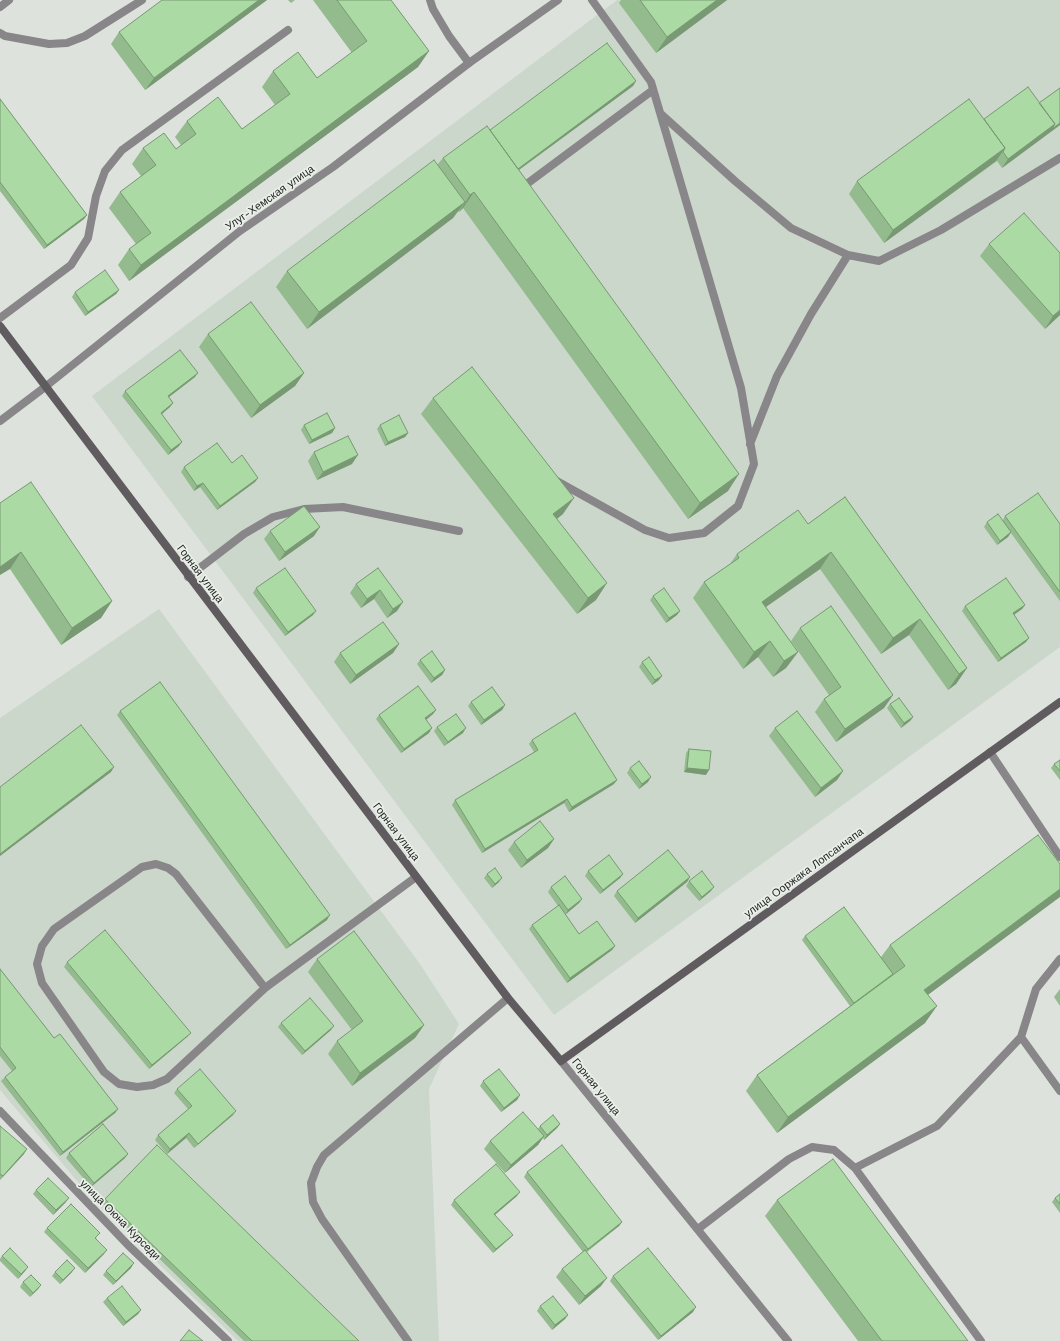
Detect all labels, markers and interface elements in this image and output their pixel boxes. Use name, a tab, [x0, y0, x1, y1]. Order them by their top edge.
street label: Улуг-Хемская улица	[223, 162, 317, 234]
street label: Горная улица	[174, 542, 226, 606]
street label: Горная улица	[370, 800, 422, 864]
street label: улица Ооржака Лопсанчапа	[742, 825, 866, 921]
street label: Горная улица	[569, 1056, 623, 1118]
street label: улица Оюна Курседи	[77, 1177, 163, 1263]

